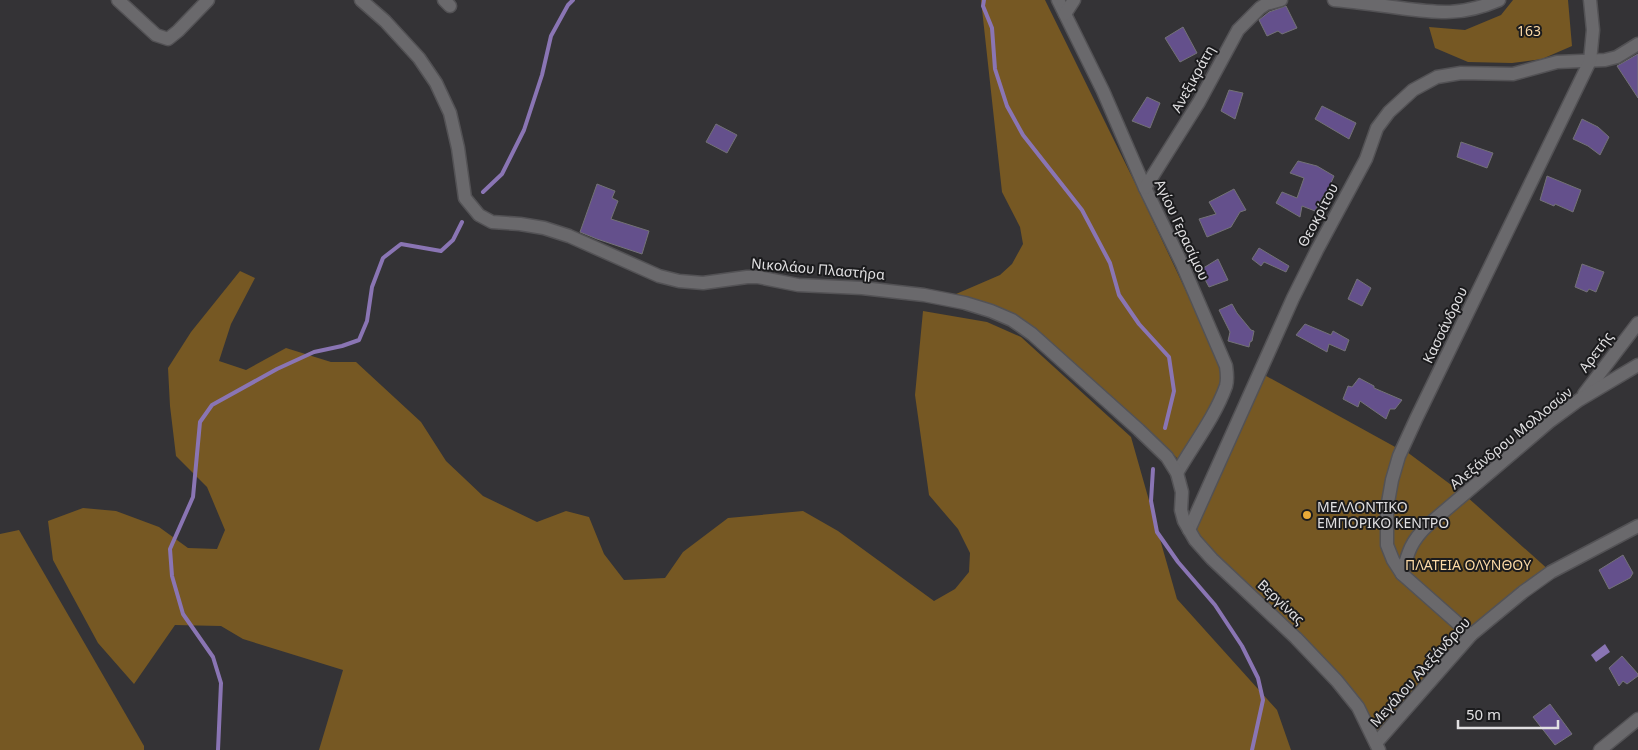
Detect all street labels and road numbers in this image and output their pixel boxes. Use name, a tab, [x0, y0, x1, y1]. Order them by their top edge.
street label: Ανεξικράτη	[1166, 42, 1219, 116]
street label: Αγίου Γερασίμου	[1151, 176, 1214, 283]
street label: Θεοκρίτου	[1293, 180, 1342, 250]
street label: Νικολάου Πλαστήρα	[750, 253, 886, 284]
street label: Κασσάνδρου	[1418, 283, 1471, 366]
street label: Αρετής	[1574, 327, 1617, 376]
street label: Αλεξάνδρου Μολλοσών	[1445, 382, 1576, 493]
street label: Βεργίνας	[1254, 575, 1309, 628]
street label: Μεγάλου Αλεξάνδρου	[1365, 613, 1474, 731]

